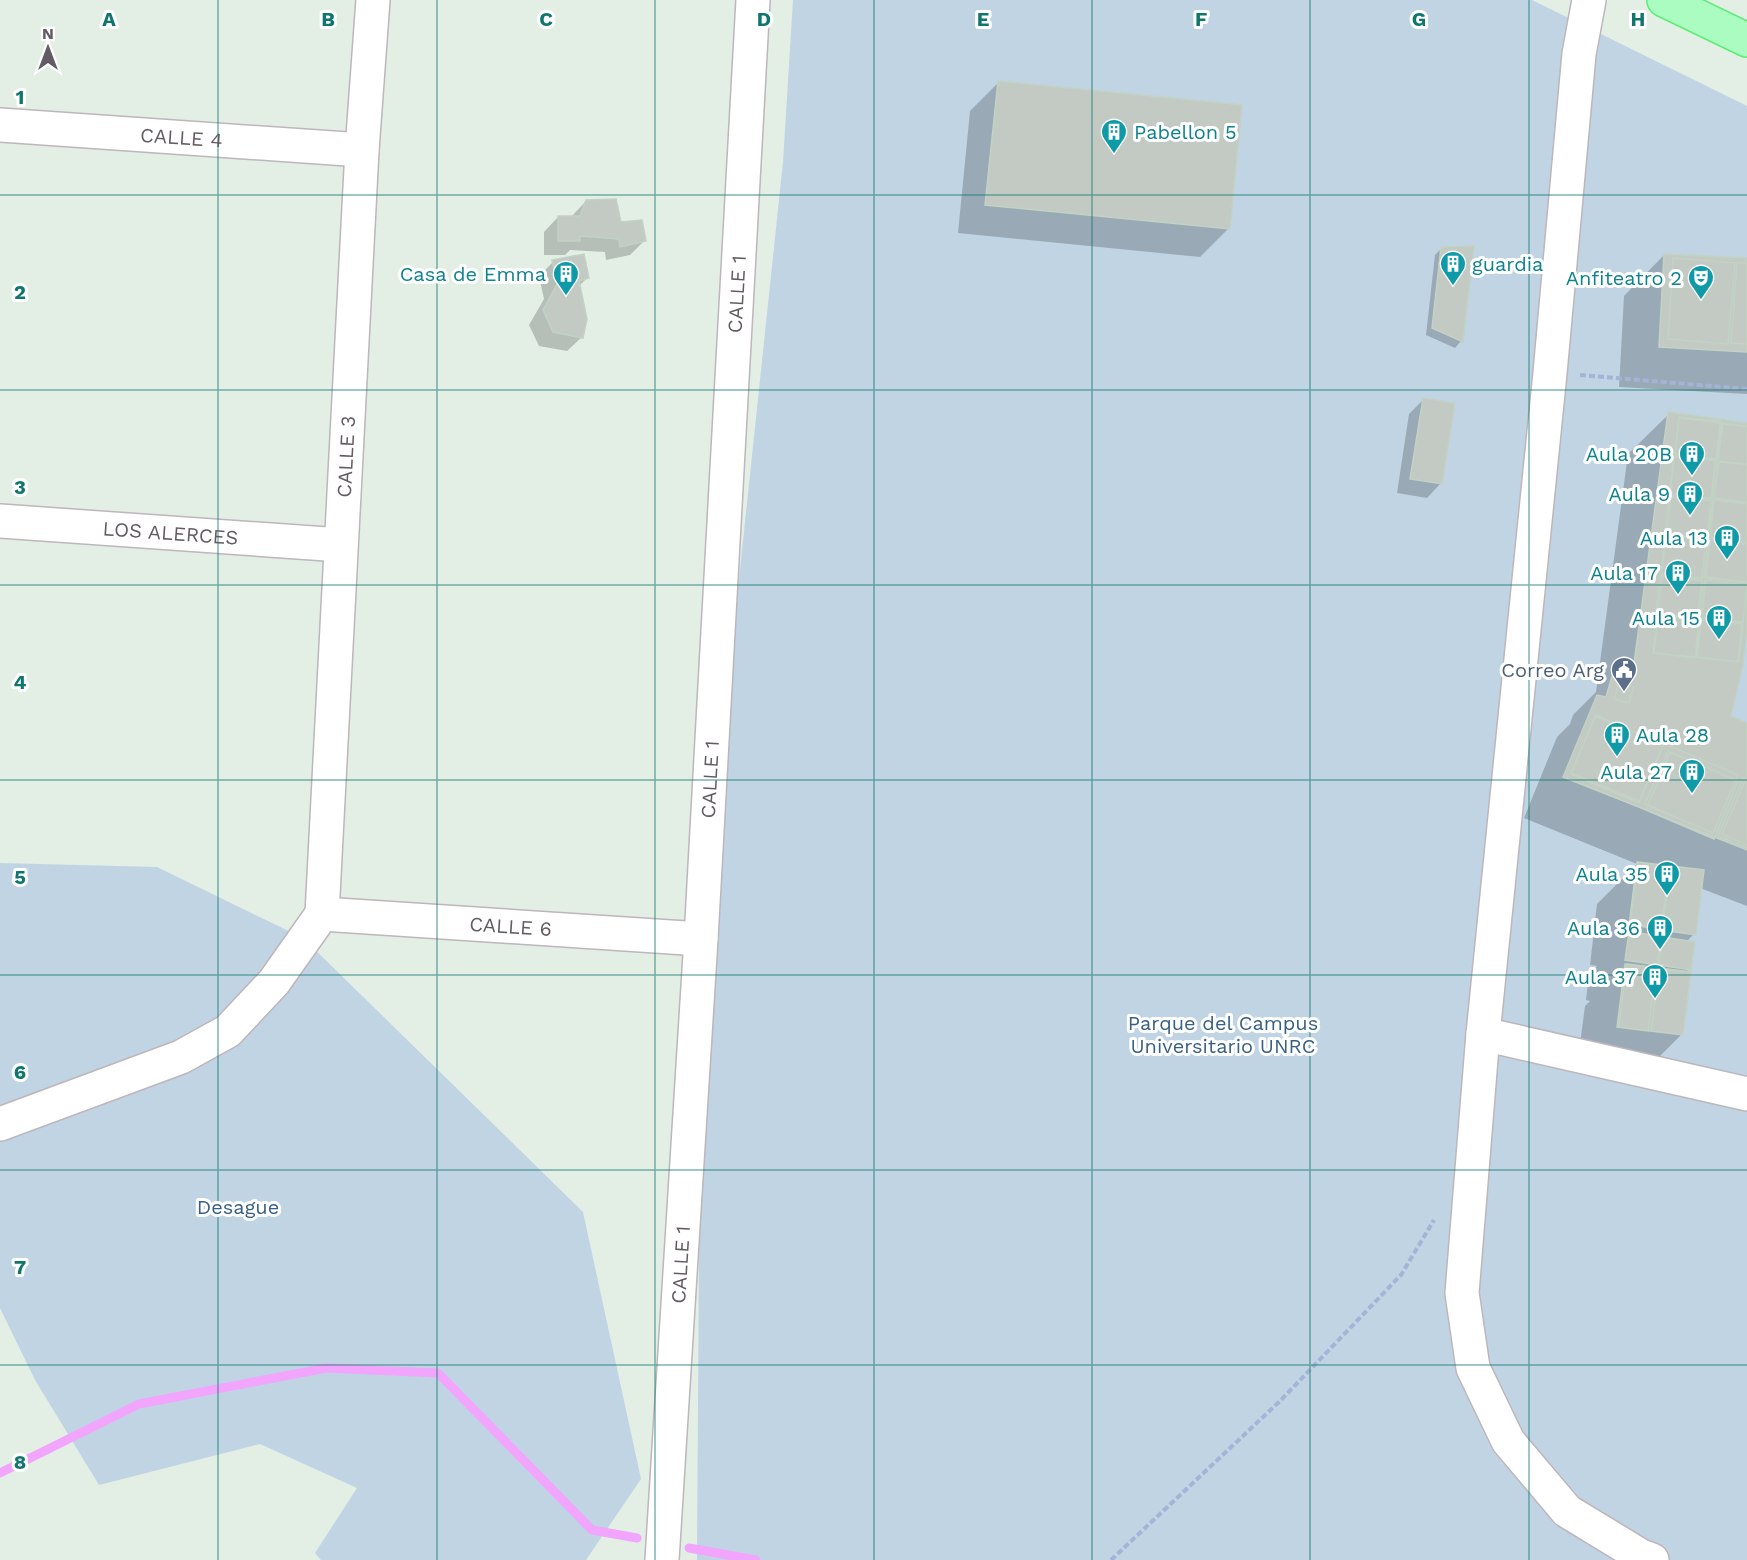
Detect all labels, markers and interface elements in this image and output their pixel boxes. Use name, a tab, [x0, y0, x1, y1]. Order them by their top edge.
text: A	[102, 7, 116, 31]
text: B	[321, 7, 335, 31]
text: C	[539, 7, 553, 31]
text: D	[757, 7, 771, 31]
text: E	[977, 7, 989, 31]
text: F	[1195, 7, 1207, 31]
text: G	[1412, 7, 1426, 31]
text: H	[1631, 7, 1645, 31]
north arrow	[18, 18, 78, 78]
text: N	[42, 24, 54, 43]
text: 1	[16, 85, 24, 109]
building icon: Pabellon 5	[1099, 117, 1129, 155]
place label: Pabellon 5	[1134, 120, 1237, 144]
street label: CALLE 4	[139, 123, 224, 152]
building icon: guardia	[1438, 249, 1468, 287]
place label: guardia	[1472, 252, 1543, 276]
street label: CALLE 1	[723, 255, 751, 334]
building icon: Casa de Emma	[551, 259, 581, 297]
place label: Casa de Emma	[400, 262, 546, 286]
theatre icon: Anfiteatro 2	[1686, 263, 1716, 301]
place label: Anfiteatro 2	[1566, 266, 1682, 290]
text: 2	[14, 280, 26, 304]
street label: CALLE 3	[332, 415, 360, 498]
building icon: Aula 20B	[1677, 439, 1707, 477]
place label: Aula 20B	[1586, 442, 1672, 466]
text: 3	[14, 475, 26, 499]
building icon: Aula 9	[1675, 479, 1705, 517]
place label: Aula 9	[1609, 482, 1670, 506]
street label: LOS ALERCES	[102, 516, 239, 550]
building icon: Aula 13	[1712, 523, 1742, 561]
place label: Aula 13	[1640, 526, 1708, 550]
building icon: Aula 17	[1663, 558, 1693, 596]
place label: Aula 17	[1590, 561, 1658, 585]
building icon: Aula 15	[1704, 603, 1734, 641]
place label: Aula 15	[1632, 606, 1700, 630]
public building icon: Correo Arg	[1609, 655, 1639, 693]
place label: Correo Arg	[1501, 658, 1604, 682]
text: 4	[14, 670, 27, 694]
building icon: Aula 28	[1602, 720, 1632, 758]
place label: Aula 28	[1636, 723, 1709, 747]
street label: CALLE 1	[696, 740, 724, 819]
building icon: Aula 27	[1677, 757, 1707, 795]
place label: Aula 27	[1600, 760, 1672, 784]
building icon: Aula 35	[1652, 859, 1682, 897]
place label: Aula 35	[1576, 862, 1648, 886]
text: 5	[14, 865, 26, 889]
street label: CALLE 6	[469, 912, 553, 941]
building icon: Aula 36	[1645, 913, 1675, 951]
place label: Aula 36	[1567, 916, 1640, 940]
building icon: Aula 37	[1640, 962, 1670, 1000]
place label: Aula 37	[1565, 965, 1636, 989]
park label: Parque del Campus Universitario UNRC	[1128, 1011, 1318, 1058]
text: 6	[14, 1060, 26, 1084]
park label: Desague	[197, 1195, 279, 1219]
street label: CALLE 1	[666, 1225, 695, 1304]
text: 7	[14, 1255, 26, 1279]
text: 8	[14, 1450, 26, 1474]

